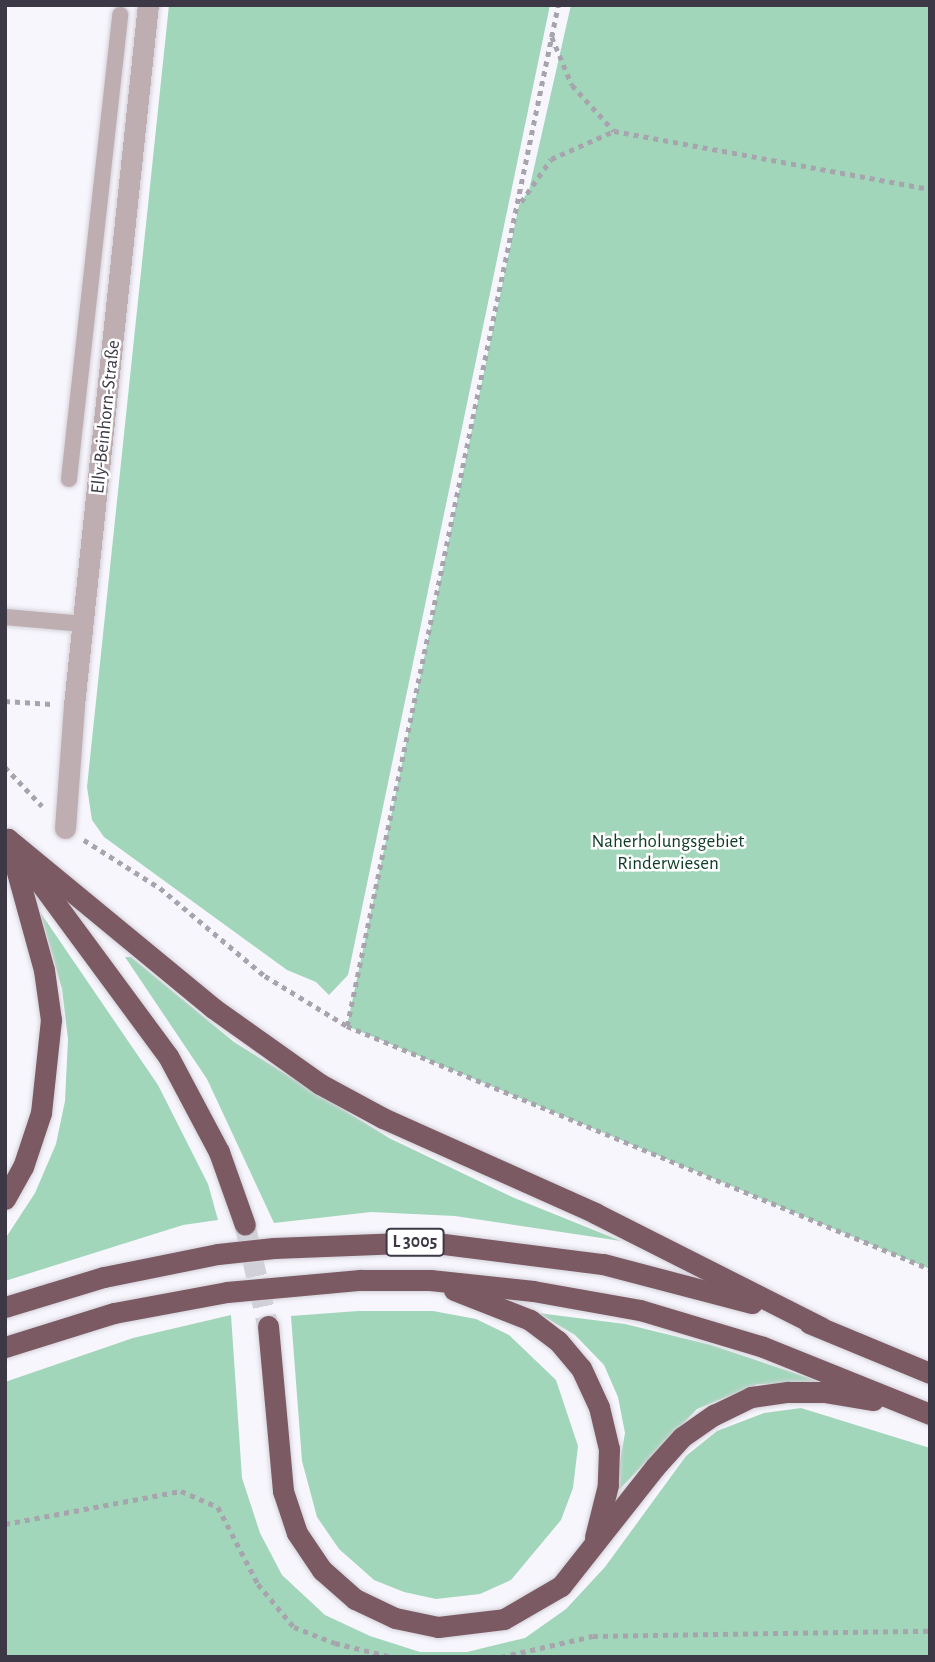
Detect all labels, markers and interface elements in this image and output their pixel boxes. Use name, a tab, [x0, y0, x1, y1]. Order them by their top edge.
street label: Elly-Beinhorn-Straße	[87, 339, 125, 495]
park label: Naherholungsgebiet Rinderwiesen	[592, 831, 744, 875]
road number: L 3005	[385, 1227, 445, 1256]

